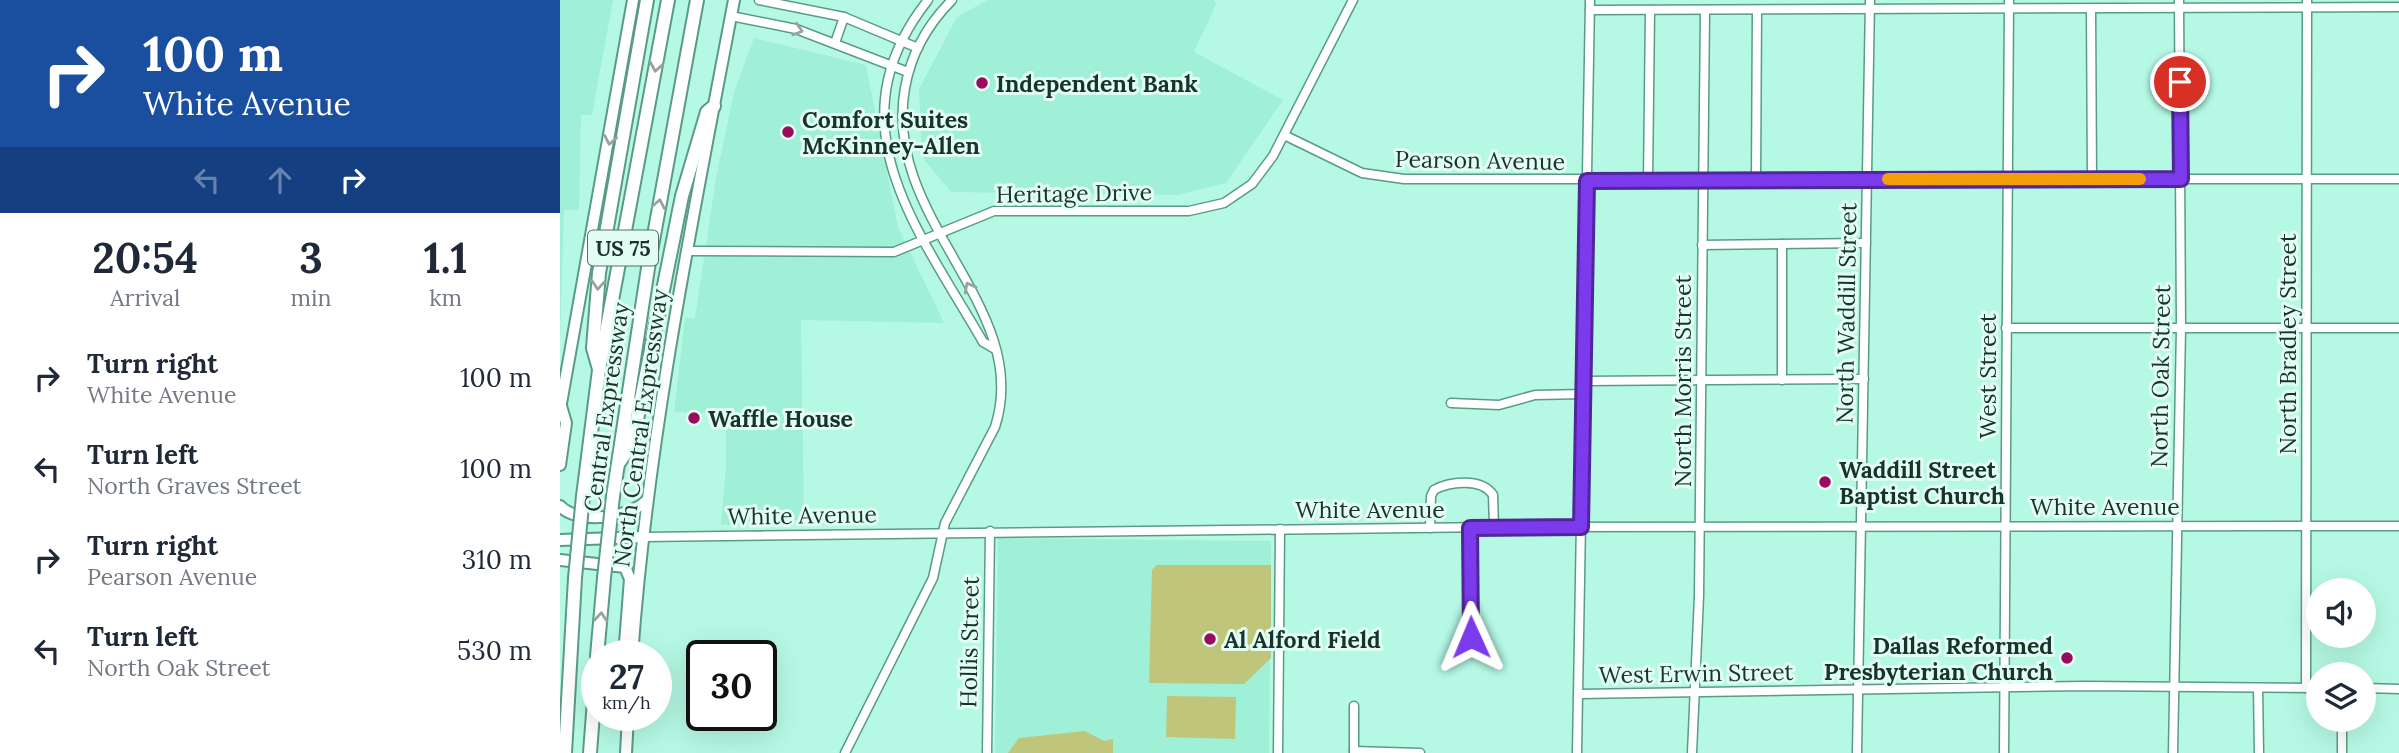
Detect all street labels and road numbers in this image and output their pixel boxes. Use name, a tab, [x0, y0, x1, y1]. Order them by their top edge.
street label: Pearson Avenue	[1395, 144, 1565, 176]
street label: Heritage Drive	[996, 177, 1152, 209]
street label: North Waddill Street	[1830, 202, 1862, 424]
road number: US 75	[588, 230, 658, 266]
street label: North Bradley Street	[2273, 233, 2302, 455]
street label: North Morris Street	[1668, 275, 1697, 487]
street label: North Oak Street	[2144, 284, 2176, 468]
street label: North Central Expressway	[606, 286, 674, 569]
street label: Central Expressway	[577, 300, 635, 513]
street label: West Street	[1973, 313, 2002, 439]
street label: White Avenue	[2030, 492, 2180, 521]
street label: White Avenue	[1295, 495, 1445, 524]
street label: White Avenue	[727, 499, 877, 531]
street label: Hollis Street	[953, 576, 985, 708]
street label: West Erwin Street	[1598, 657, 1794, 689]

